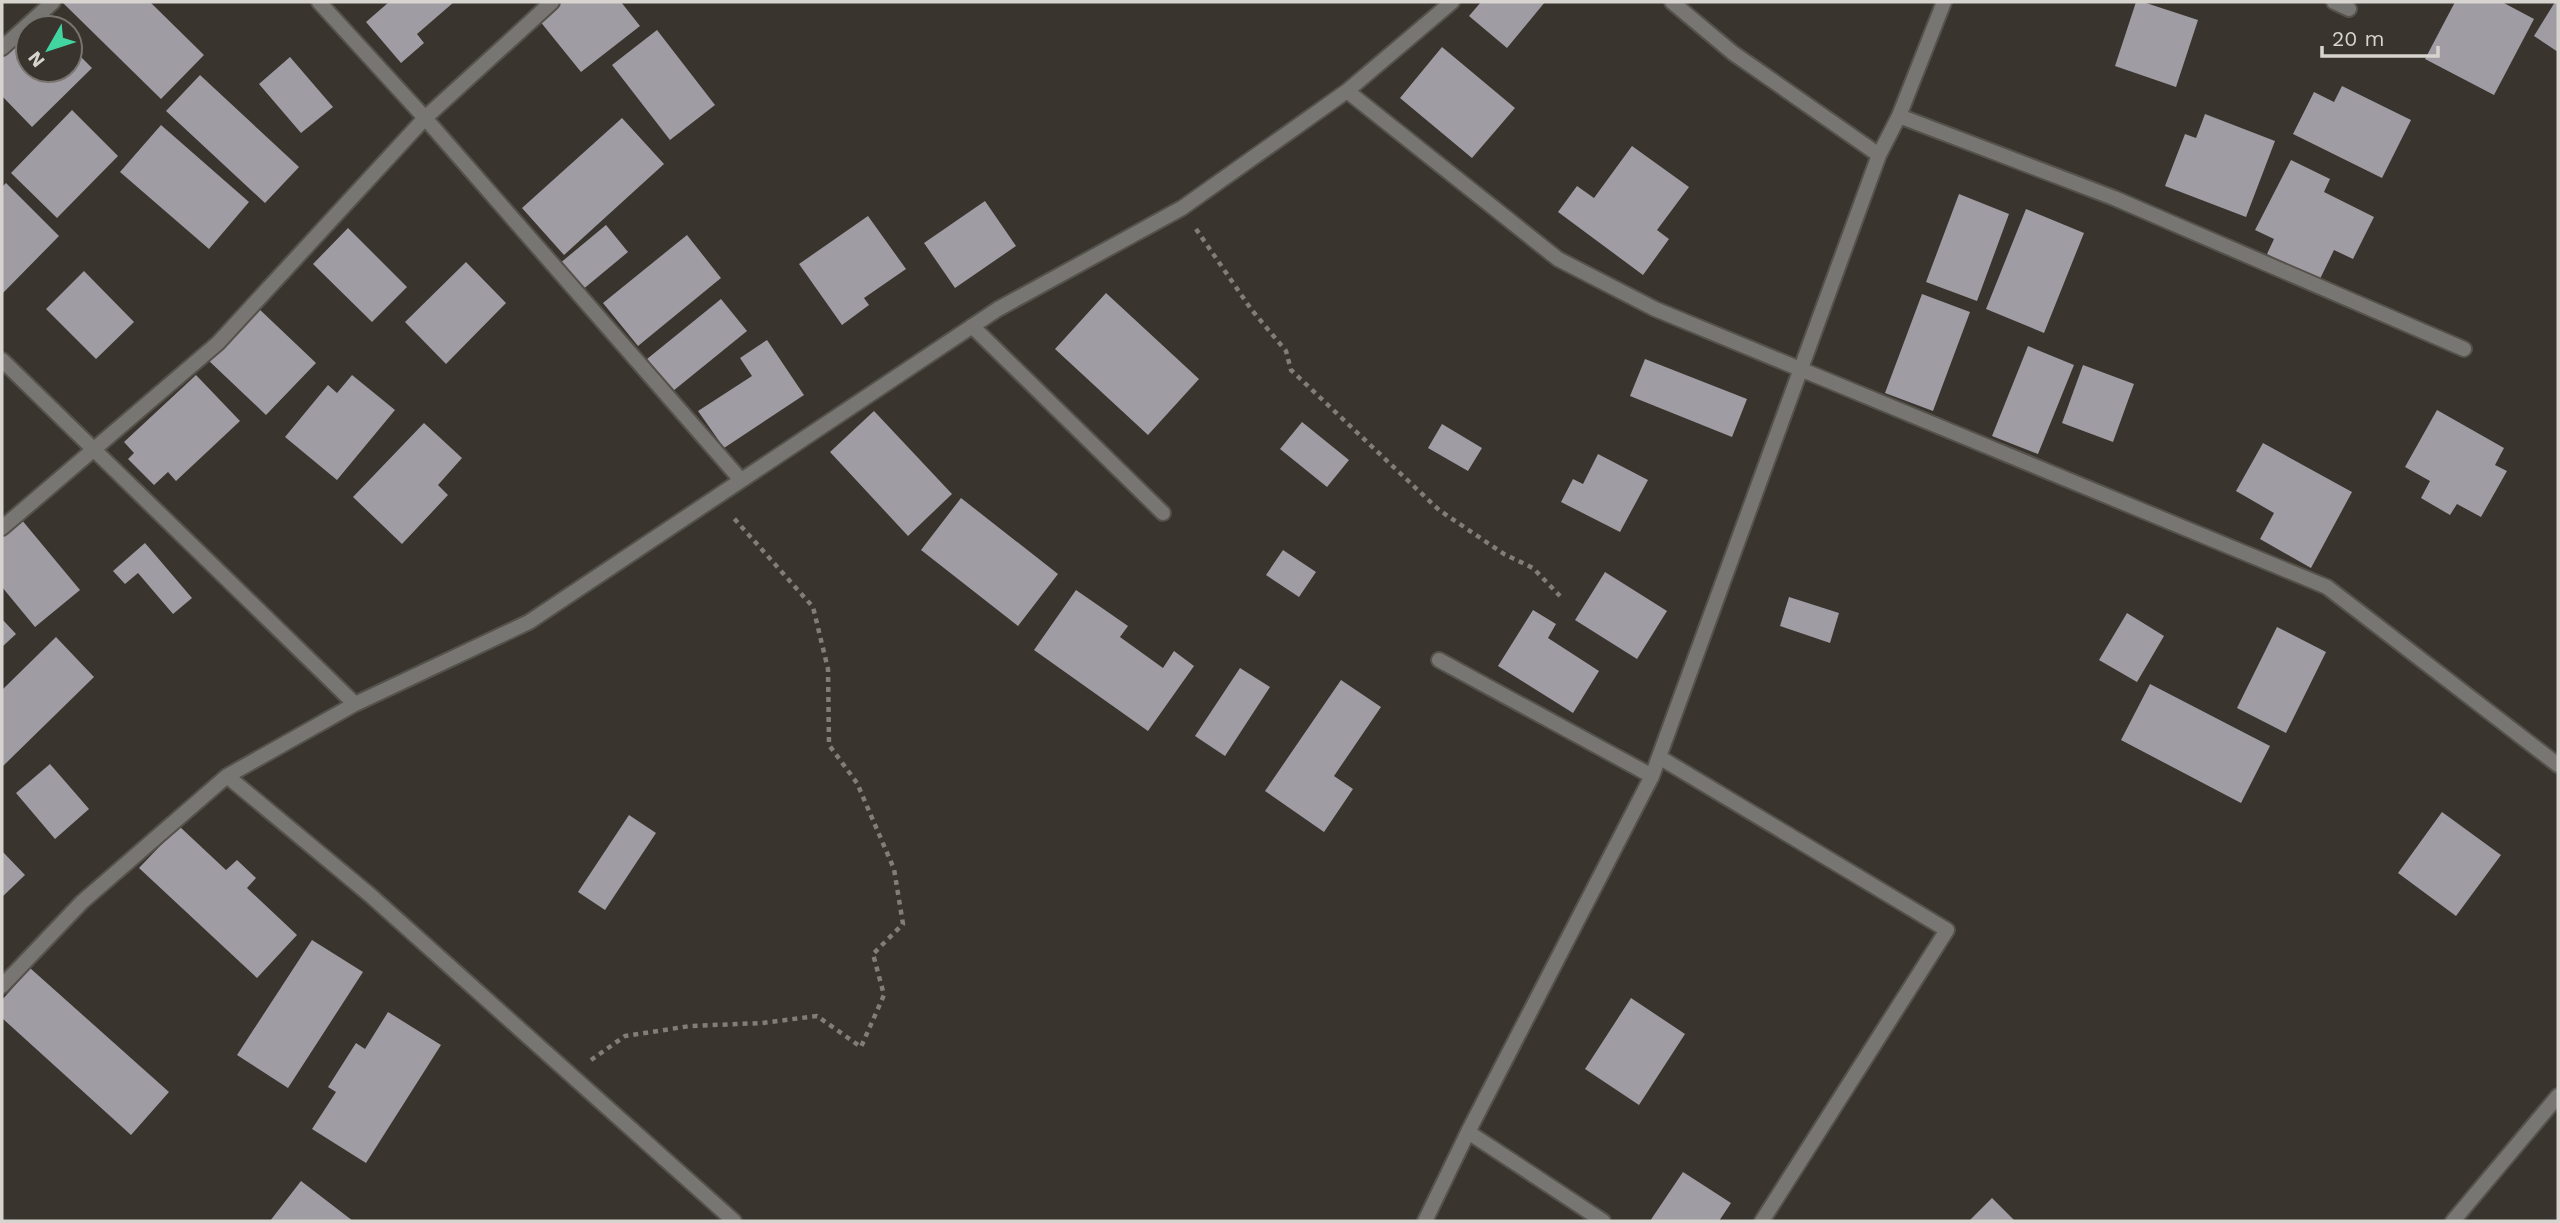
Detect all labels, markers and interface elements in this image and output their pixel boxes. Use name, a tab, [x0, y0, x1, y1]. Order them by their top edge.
north arrow	[14, 14, 84, 84]
scale bar	[2322, 14, 2438, 58]
text: 20 m	[2332, 26, 2384, 51]
text: N	[23, 47, 50, 72]

